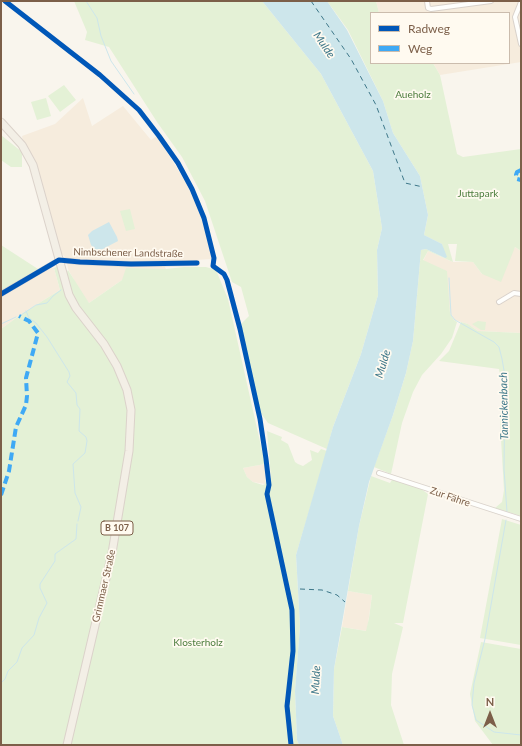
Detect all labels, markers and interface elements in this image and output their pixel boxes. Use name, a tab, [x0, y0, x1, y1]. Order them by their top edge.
legend	[370, 12, 510, 64]
text: Radweg	[408, 21, 450, 36]
water label: Mulde	[310, 29, 338, 61]
text: Weg	[408, 41, 432, 56]
park label: Aueholz	[395, 89, 431, 101]
park label: Juttapark	[458, 188, 498, 200]
street label: Nimbschener Landstraße	[73, 246, 183, 260]
water label: Mulde	[372, 348, 394, 380]
water label: Tannickenbach	[497, 372, 511, 440]
street label: Zur Fähre	[428, 485, 472, 509]
road number: B 107	[101, 521, 133, 535]
street label: Grimmaer Straße	[90, 548, 118, 624]
park label: Klosterholz	[173, 637, 223, 649]
water label: Mulde	[309, 665, 323, 695]
north arrow	[470, 694, 510, 734]
text: N	[486, 695, 494, 708]

